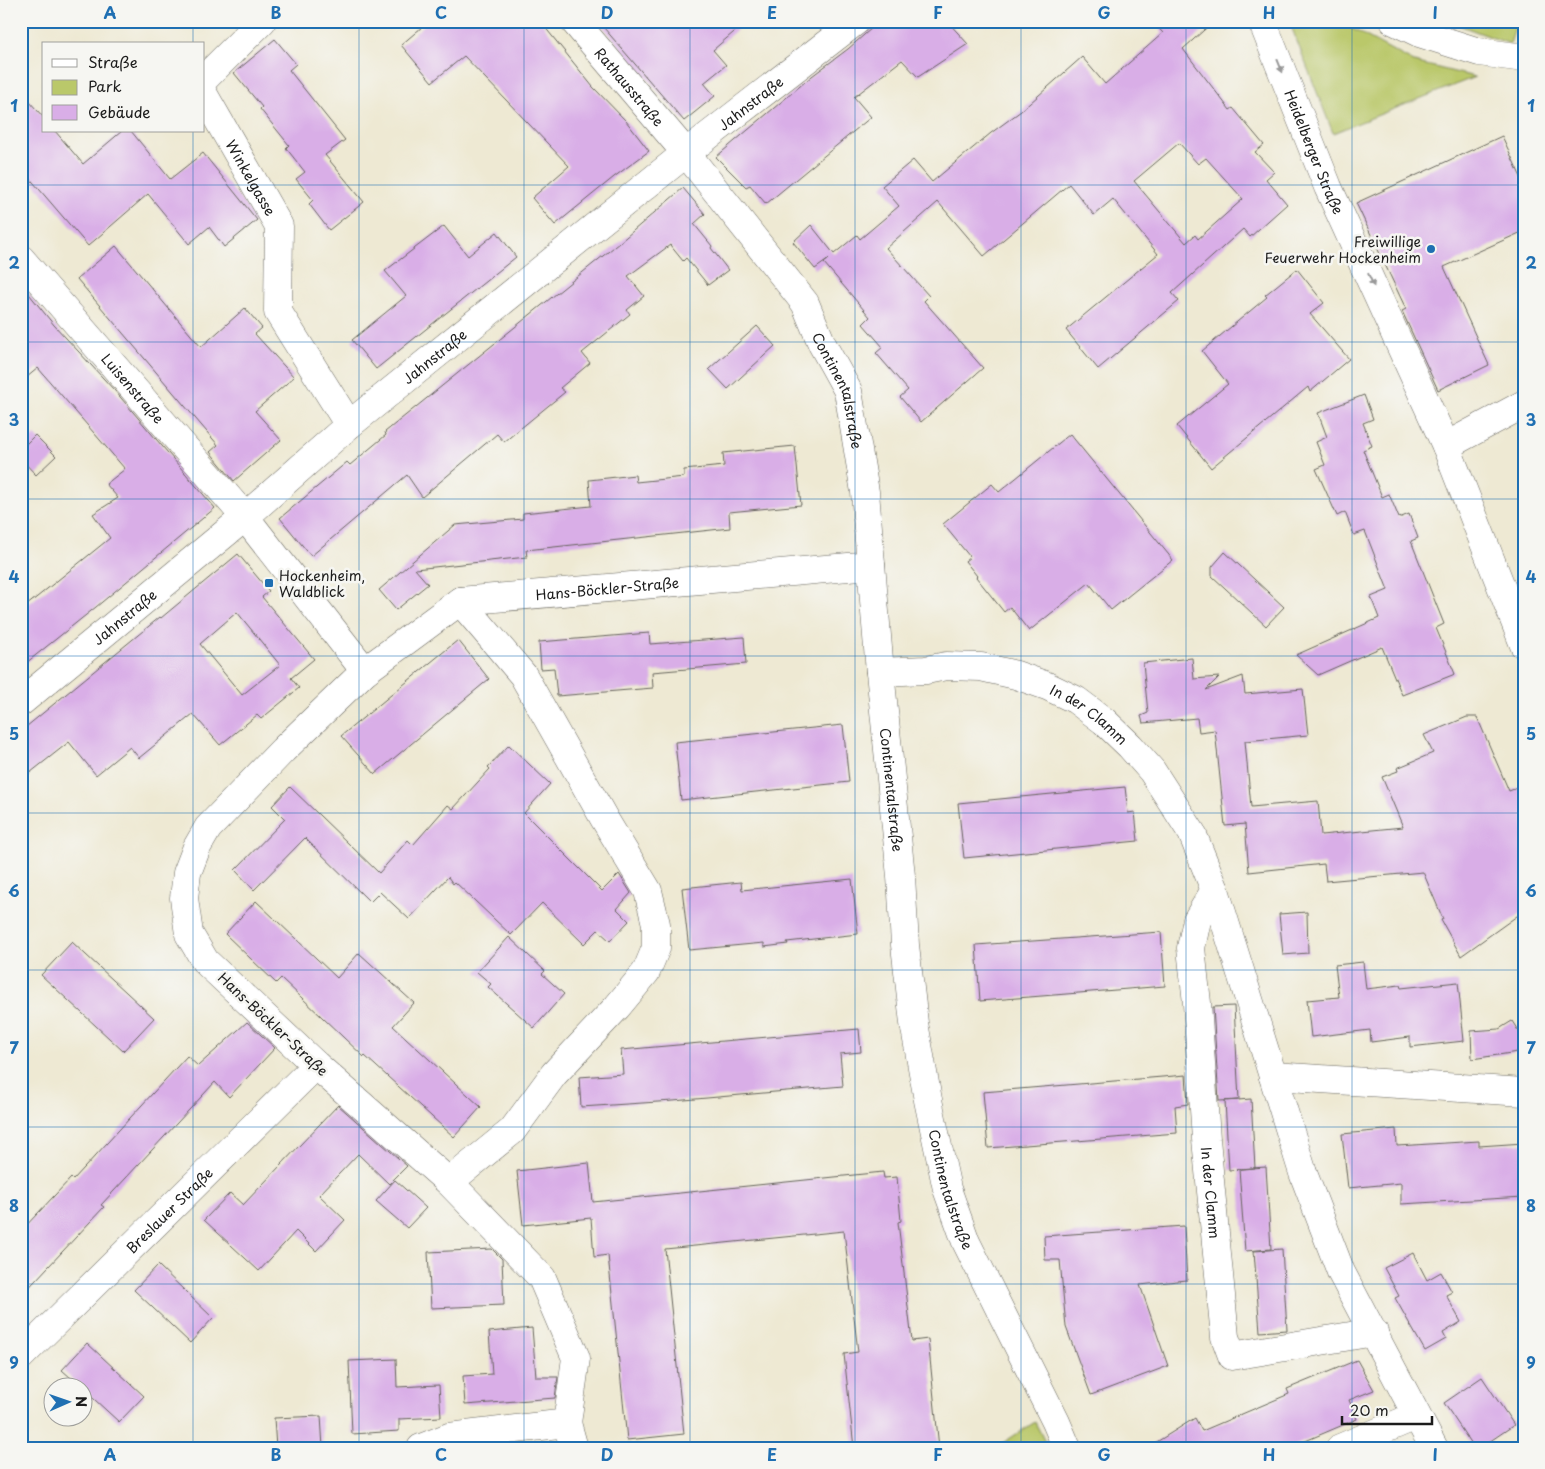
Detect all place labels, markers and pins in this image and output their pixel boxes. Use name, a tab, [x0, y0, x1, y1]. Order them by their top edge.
place label: Freiwillige Feuerwehr Hockenheim	[1265, 231, 1421, 268]
marker: Freiwillige Feuerwehr Hockenheim	[1425, 243, 1437, 255]
place label: Hockenheim, Waldblick	[279, 565, 365, 602]
marker: Hockenheim, Waldblick	[263, 577, 275, 589]

